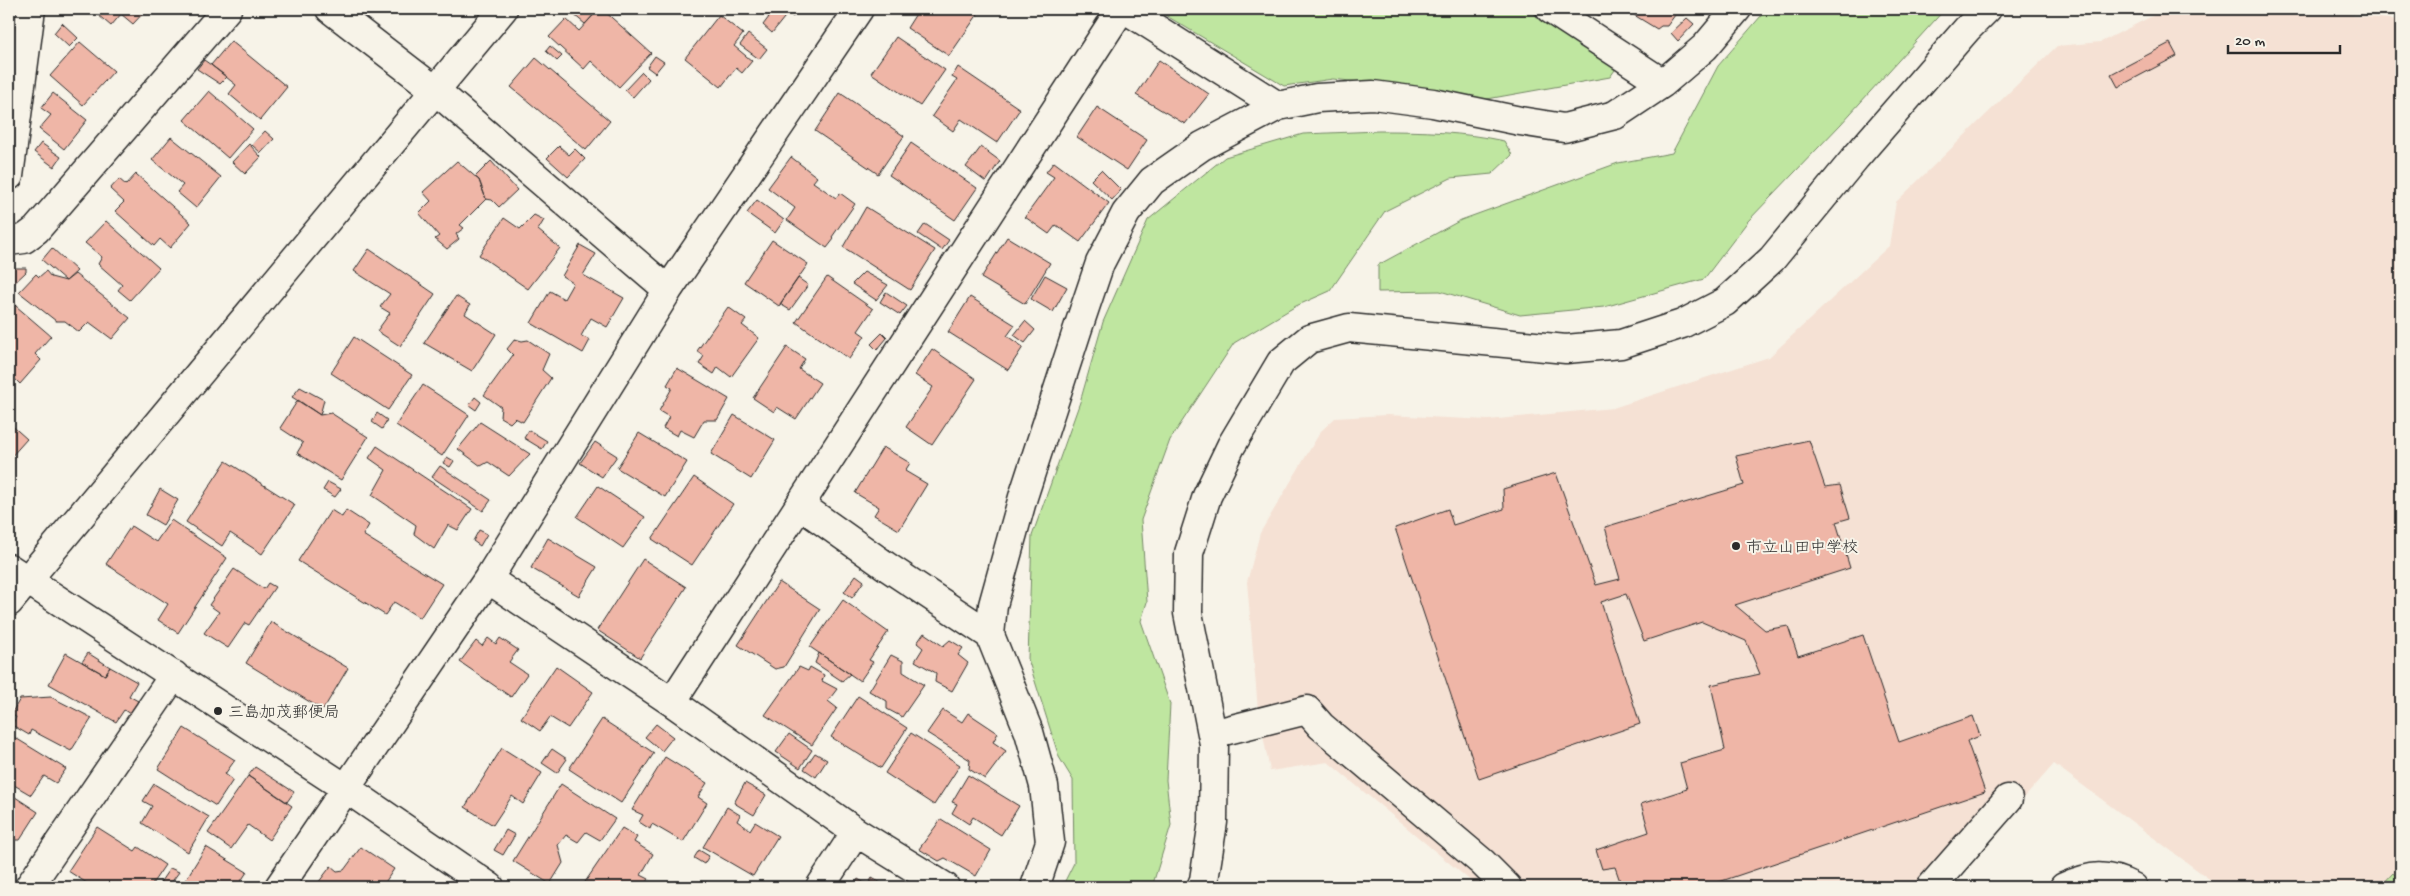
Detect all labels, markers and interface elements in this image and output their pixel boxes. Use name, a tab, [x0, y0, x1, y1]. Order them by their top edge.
scale bar	[2228, 22, 2340, 54]
text: 20 m	[2235, 33, 2265, 51]
place label: 市立山田中学校	[1746, 539, 1858, 559]
marker: 市立山田中学校	[1730, 540, 1742, 552]
place label: 三島加茂郵便局	[228, 704, 340, 724]
marker: 三島加茂郵便局	[212, 705, 224, 717]

